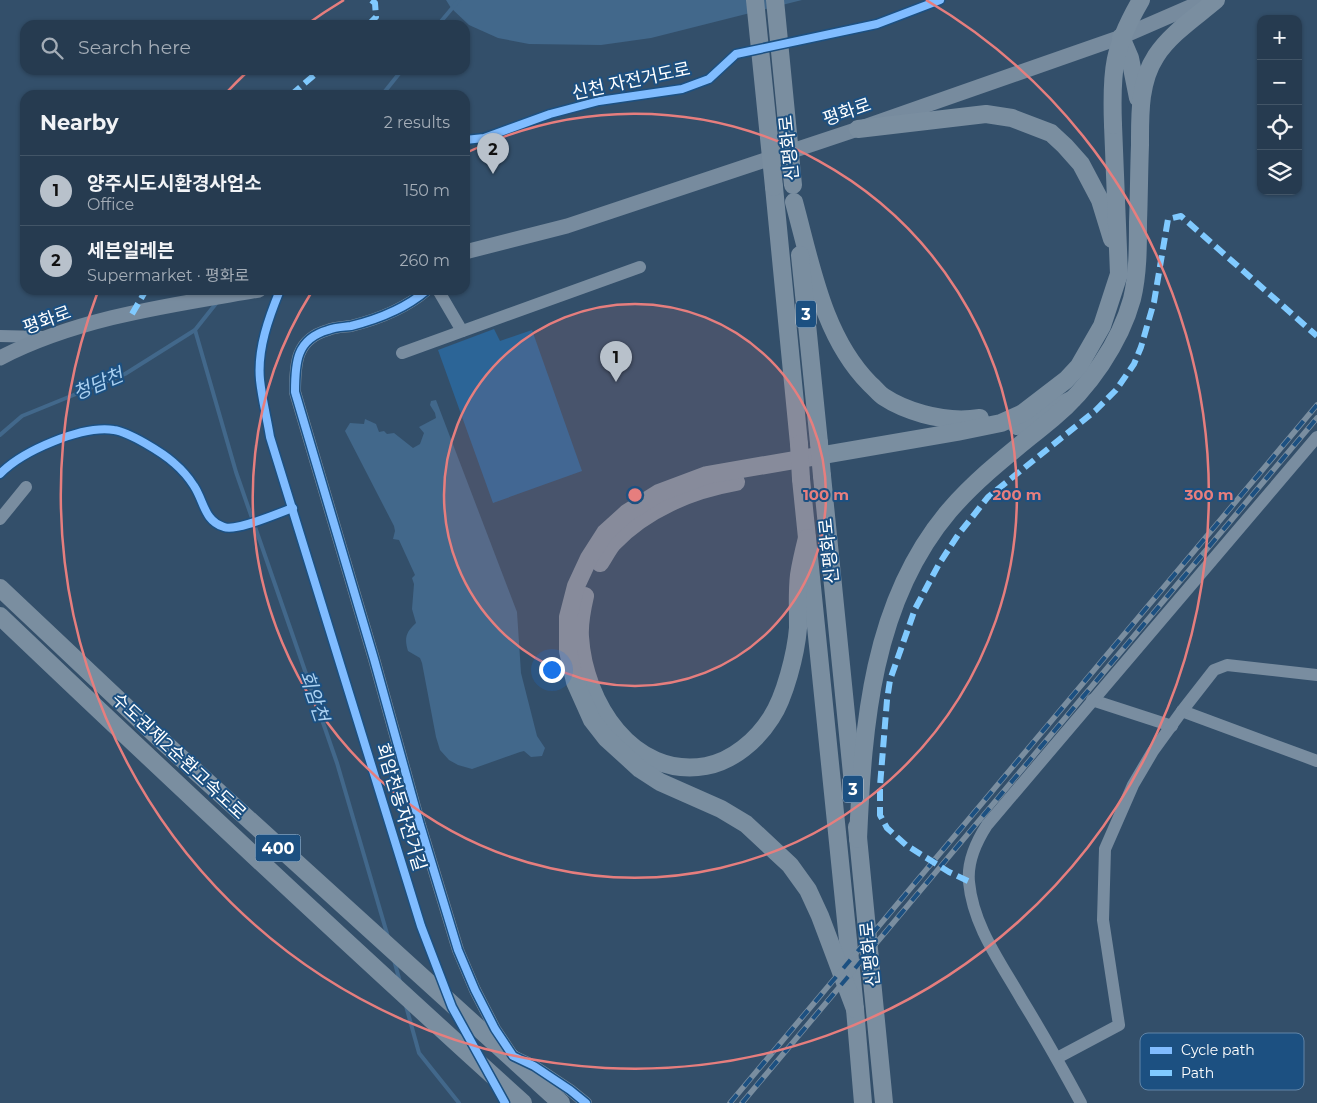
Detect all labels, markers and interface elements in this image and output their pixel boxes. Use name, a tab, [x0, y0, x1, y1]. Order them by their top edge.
map controls	[1257, 15, 1302, 195]
button: +	[1257, 15, 1302, 60]
search box	[20, 20, 470, 75]
icon: search	[38, 34, 66, 62]
text: Search here	[78, 36, 191, 59]
street label: 신천 자전거도로	[570, 58, 692, 104]
button: −	[1257, 60, 1302, 105]
street label: 평화로	[820, 94, 874, 130]
button: locate	[1257, 105, 1302, 150]
text: Nearby	[40, 110, 119, 135]
text: 2 results	[384, 113, 450, 132]
street label: 신평화로	[775, 114, 803, 182]
pin: 2	[477, 133, 509, 174]
button: layers	[1257, 150, 1302, 195]
text: 양주시도시환경사업소	[87, 172, 262, 195]
text: 1	[53, 181, 59, 200]
text: 150 m	[403, 181, 450, 200]
text: Office	[87, 195, 134, 214]
text: 세븐일레븐	[87, 239, 174, 262]
text: 2	[51, 251, 61, 270]
text: 260 m	[399, 251, 450, 270]
text: Supermarket · 평화로	[87, 266, 249, 285]
road number: 3	[796, 300, 816, 328]
street label: 평화로	[20, 301, 74, 339]
pin: 1	[600, 341, 632, 382]
water label: 청담천	[69, 363, 128, 405]
text: 100 m	[803, 485, 849, 504]
text: 200 m	[992, 485, 1042, 504]
text: 300 m	[1183, 485, 1234, 504]
centre of rings	[626, 486, 644, 504]
street label: 신평화로	[815, 517, 843, 585]
your location	[539, 657, 565, 683]
water label: 회암천	[295, 667, 334, 726]
street label: 수도권제2순환고속도로	[107, 688, 251, 824]
street label: 회암천동자전거길	[371, 740, 431, 874]
road number: 3	[843, 776, 863, 802]
road number: 400	[256, 834, 300, 861]
street label: 신평화로	[856, 920, 884, 988]
legend	[1140, 1033, 1304, 1090]
text: Cycle path	[1181, 1041, 1255, 1059]
text: Path	[1181, 1064, 1214, 1082]

